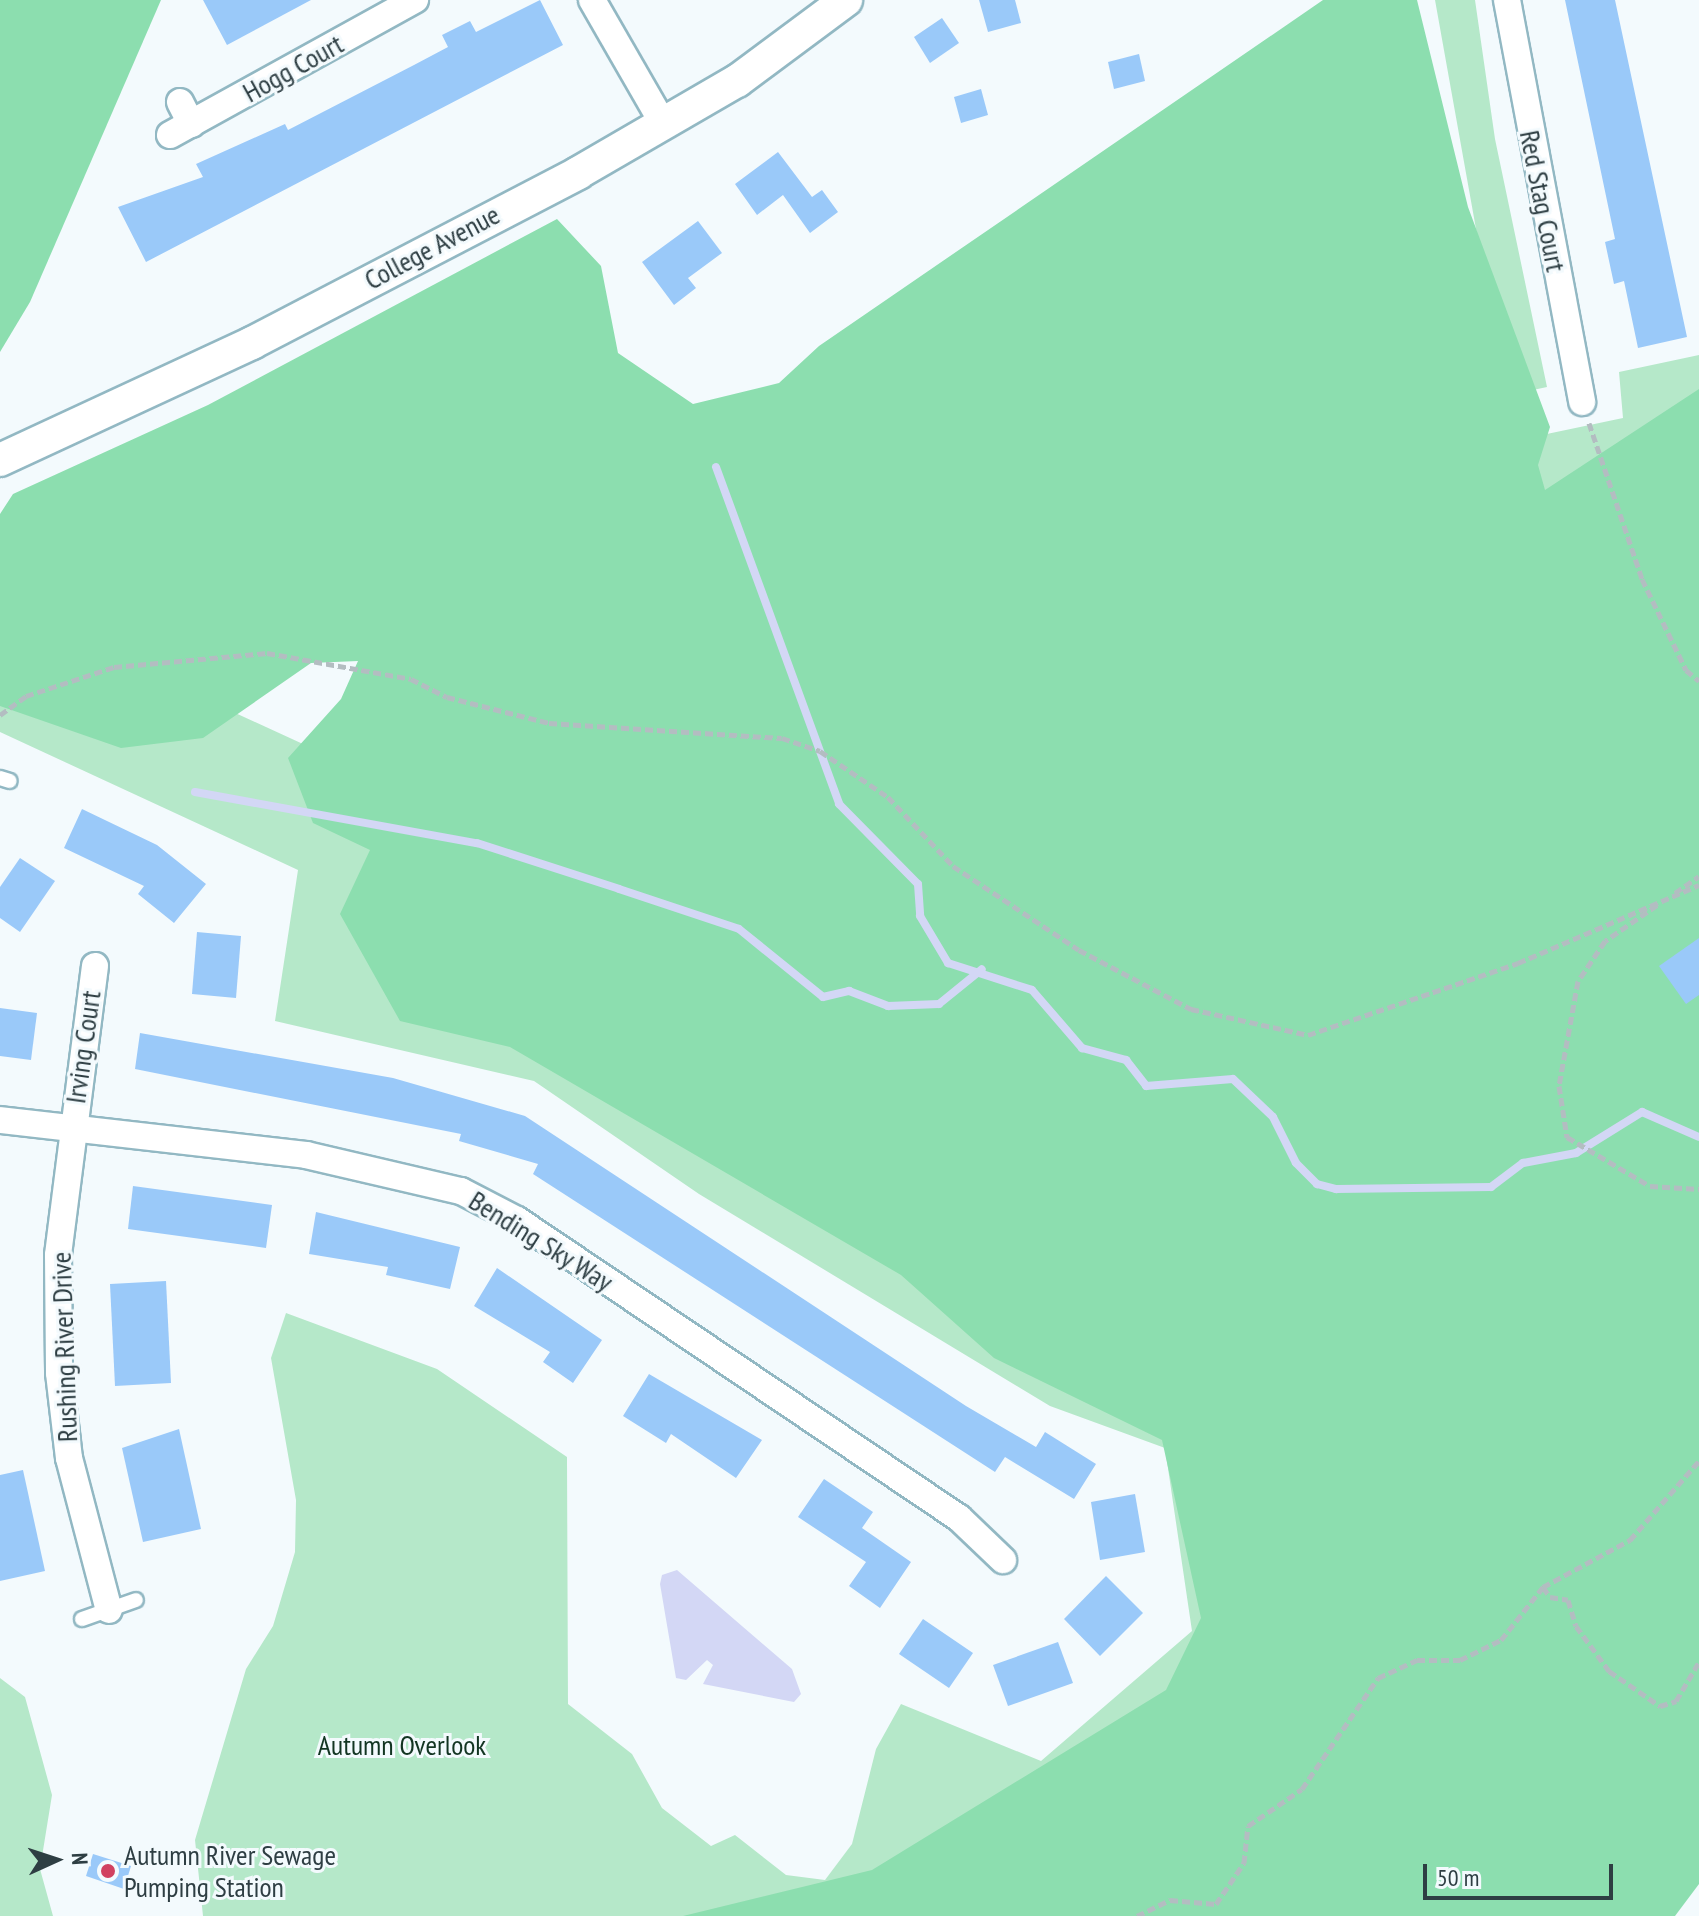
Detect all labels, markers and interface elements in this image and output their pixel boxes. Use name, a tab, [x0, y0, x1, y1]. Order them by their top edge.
street label: Hogg Court	[237, 27, 349, 109]
street label: Red Stag Court	[1513, 128, 1573, 274]
street label: College Avenue	[358, 197, 506, 297]
street label: Irving Court	[58, 988, 108, 1106]
street label: Bending Sky Way	[462, 1183, 620, 1299]
street label: Rushing River Drive	[44, 1251, 84, 1443]
park label: Autumn Overlook	[318, 1728, 486, 1762]
north arrow	[16, 1820, 96, 1900]
place label: Autumn River Sewage Pumping Station	[124, 1838, 336, 1904]
scale bar	[1427, 1848, 1617, 1898]
text: N	[66, 1852, 94, 1865]
marker: Autumn River Sewage Pumping Station	[99, 1862, 117, 1880]
text: 50 m	[1437, 1862, 1479, 1893]

